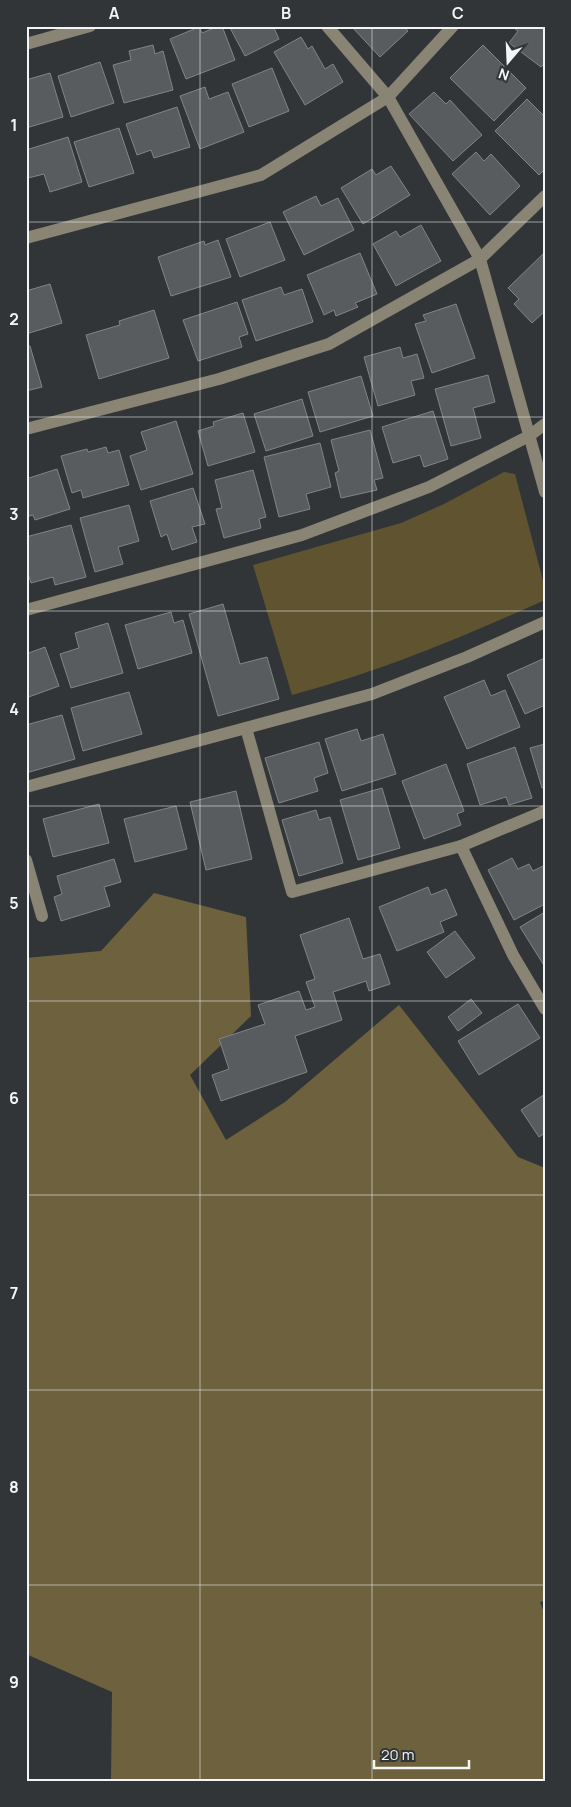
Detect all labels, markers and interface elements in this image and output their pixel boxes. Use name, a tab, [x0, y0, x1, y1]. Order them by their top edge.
text: A	[109, 2, 120, 24]
text: B	[281, 2, 291, 24]
text: C	[452, 2, 464, 24]
north arrow	[484, 38, 534, 88]
text: N	[496, 64, 511, 85]
text: 1	[10, 114, 18, 136]
text: 2	[9, 308, 19, 330]
text: 3	[9, 503, 19, 525]
text: 4	[9, 698, 19, 720]
text: 5	[9, 892, 19, 914]
text: 6	[9, 1087, 19, 1109]
text: 7	[10, 1282, 18, 1304]
text: 8	[9, 1476, 19, 1498]
text: 9	[9, 1671, 19, 1693]
scale bar	[374, 1737, 468, 1769]
text: 20 m	[381, 1744, 414, 1765]

